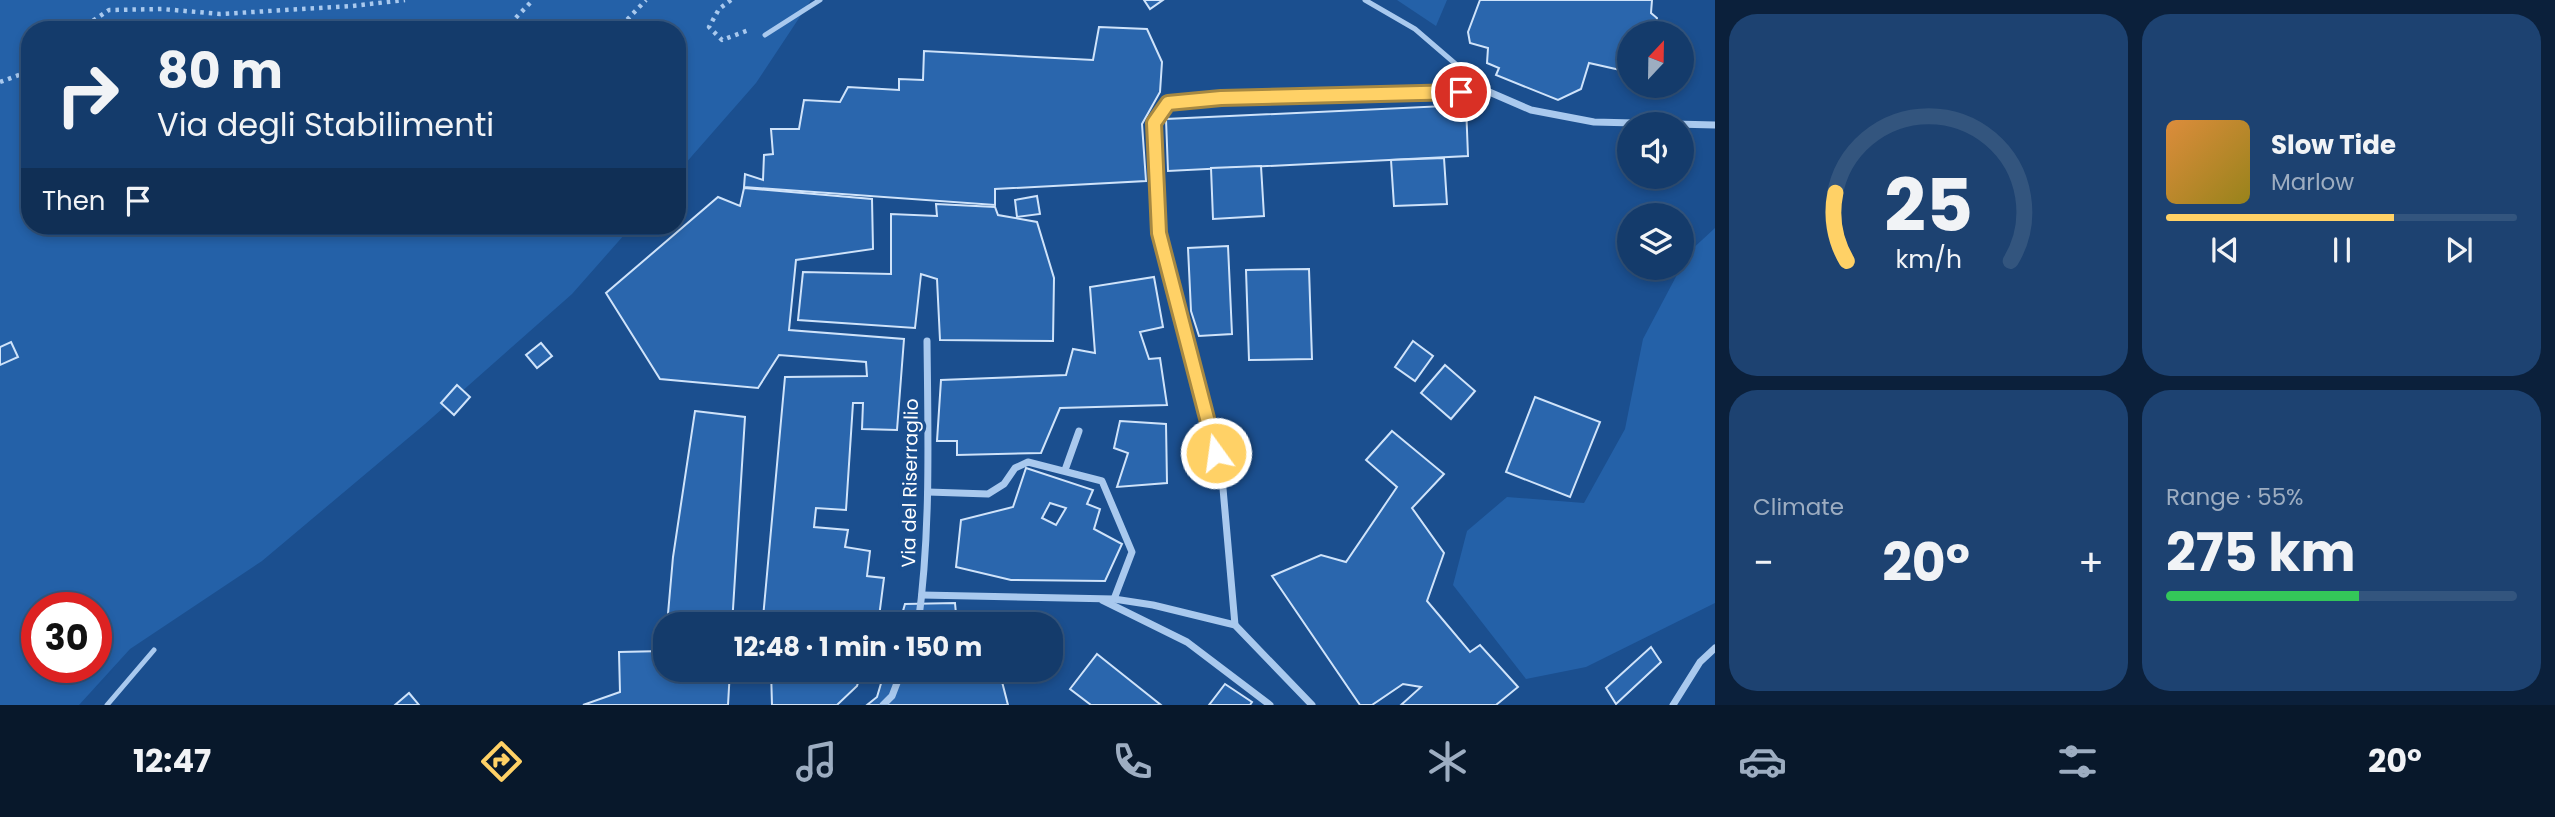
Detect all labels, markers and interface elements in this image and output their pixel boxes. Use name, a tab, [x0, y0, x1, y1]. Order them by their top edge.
north arrow	[1617, 21, 1694, 98]
map controls	[1617, 21, 1694, 280]
text: 80 m	[157, 37, 283, 105]
icon: right	[42, 49, 133, 140]
pin	[1431, 62, 1491, 122]
icon: arrive	[1442, 73, 1480, 111]
text: Via degli Stabilimenti	[157, 102, 494, 147]
button: sound	[1617, 112, 1694, 189]
text: Slow Tide	[2271, 127, 2396, 163]
text: 25	[1884, 155, 1973, 256]
text: Marlow	[2271, 166, 2354, 198]
icon: arrive	[119, 182, 157, 220]
text: Then	[42, 183, 105, 219]
button: layers	[1617, 203, 1694, 280]
icon: previous	[2206, 231, 2244, 269]
icon: pause	[2323, 231, 2361, 269]
icon: next	[2440, 231, 2478, 269]
text: km/h	[1895, 242, 1962, 277]
street label: Via del Riserraglio	[895, 398, 925, 568]
position arrow	[1179, 416, 1253, 490]
text: Range · 55%	[2166, 481, 2304, 513]
text: Climate	[1753, 491, 1844, 523]
text: 275 km	[2166, 516, 2356, 589]
text: 20°	[1882, 526, 1970, 599]
text: −	[1753, 536, 1774, 589]
text: +	[2078, 536, 2104, 589]
speed limit sign: 30	[21, 592, 112, 683]
text: 12:48 · 1 min · 150 m	[734, 629, 982, 665]
icon: directions	[477, 737, 526, 786]
icon: music	[792, 737, 841, 786]
icon: phone	[1108, 737, 1157, 786]
icon: climate	[1423, 737, 1472, 786]
icon: car	[1738, 737, 1787, 786]
icon: filters	[2053, 737, 2102, 786]
text: 12:47	[133, 738, 211, 783]
text: 20°	[2368, 738, 2422, 783]

